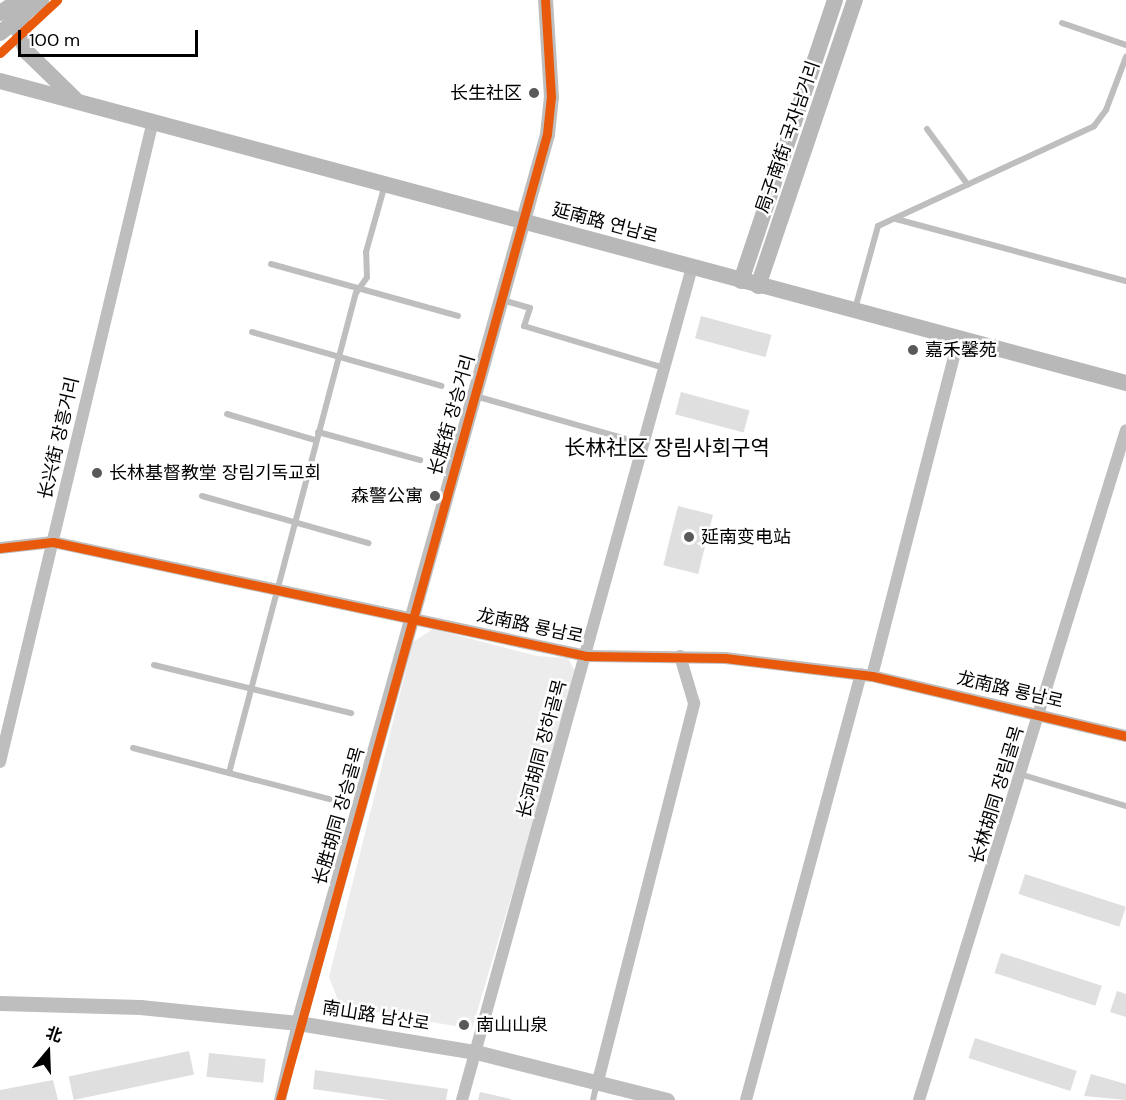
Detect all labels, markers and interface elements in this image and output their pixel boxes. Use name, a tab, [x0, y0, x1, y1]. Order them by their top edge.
scale bar	[21, 18, 201, 56]
text: 100 m	[29, 28, 80, 52]
street label: 局子南街 국자남거리	[752, 58, 824, 216]
place label: 长生社区	[450, 82, 522, 104]
marker: 长生社区	[527, 86, 541, 100]
street label: 延南路 연남로	[550, 199, 660, 247]
place label: 嘉禾馨苑	[925, 339, 997, 361]
marker: 嘉禾馨苑	[906, 343, 920, 357]
street label: 长胜街 장승거리	[424, 352, 480, 478]
street label: 长兴街 장흥거리	[34, 375, 84, 501]
district label: 长林社区 장림사회구역	[564, 435, 770, 461]
place label: 长林基督教堂 장림기독교회	[109, 462, 321, 484]
marker: 长林基督教堂 장림기독교회	[90, 466, 104, 480]
place label: 森警公寓	[351, 485, 423, 507]
marker: 森警公寓	[428, 489, 442, 503]
place label: 延南变电站	[701, 526, 791, 548]
marker: 延南变电站	[682, 530, 696, 544]
street label: 龙南路 룡남로	[475, 604, 585, 648]
street label: 龙南路 룡남로	[955, 667, 1065, 713]
street label: 长河胡同 장하골목	[513, 677, 571, 821]
street label: 长林胡同 장림골목	[966, 723, 1028, 867]
street label: 长胜胡同 장승골목	[309, 744, 369, 888]
street label: 南山路 남산로	[321, 997, 431, 1035]
place label: 南山山泉	[476, 1014, 548, 1036]
marker: 南山山泉	[457, 1018, 471, 1032]
north arrow	[18, 1022, 78, 1082]
text: 北	[43, 1022, 65, 1047]

